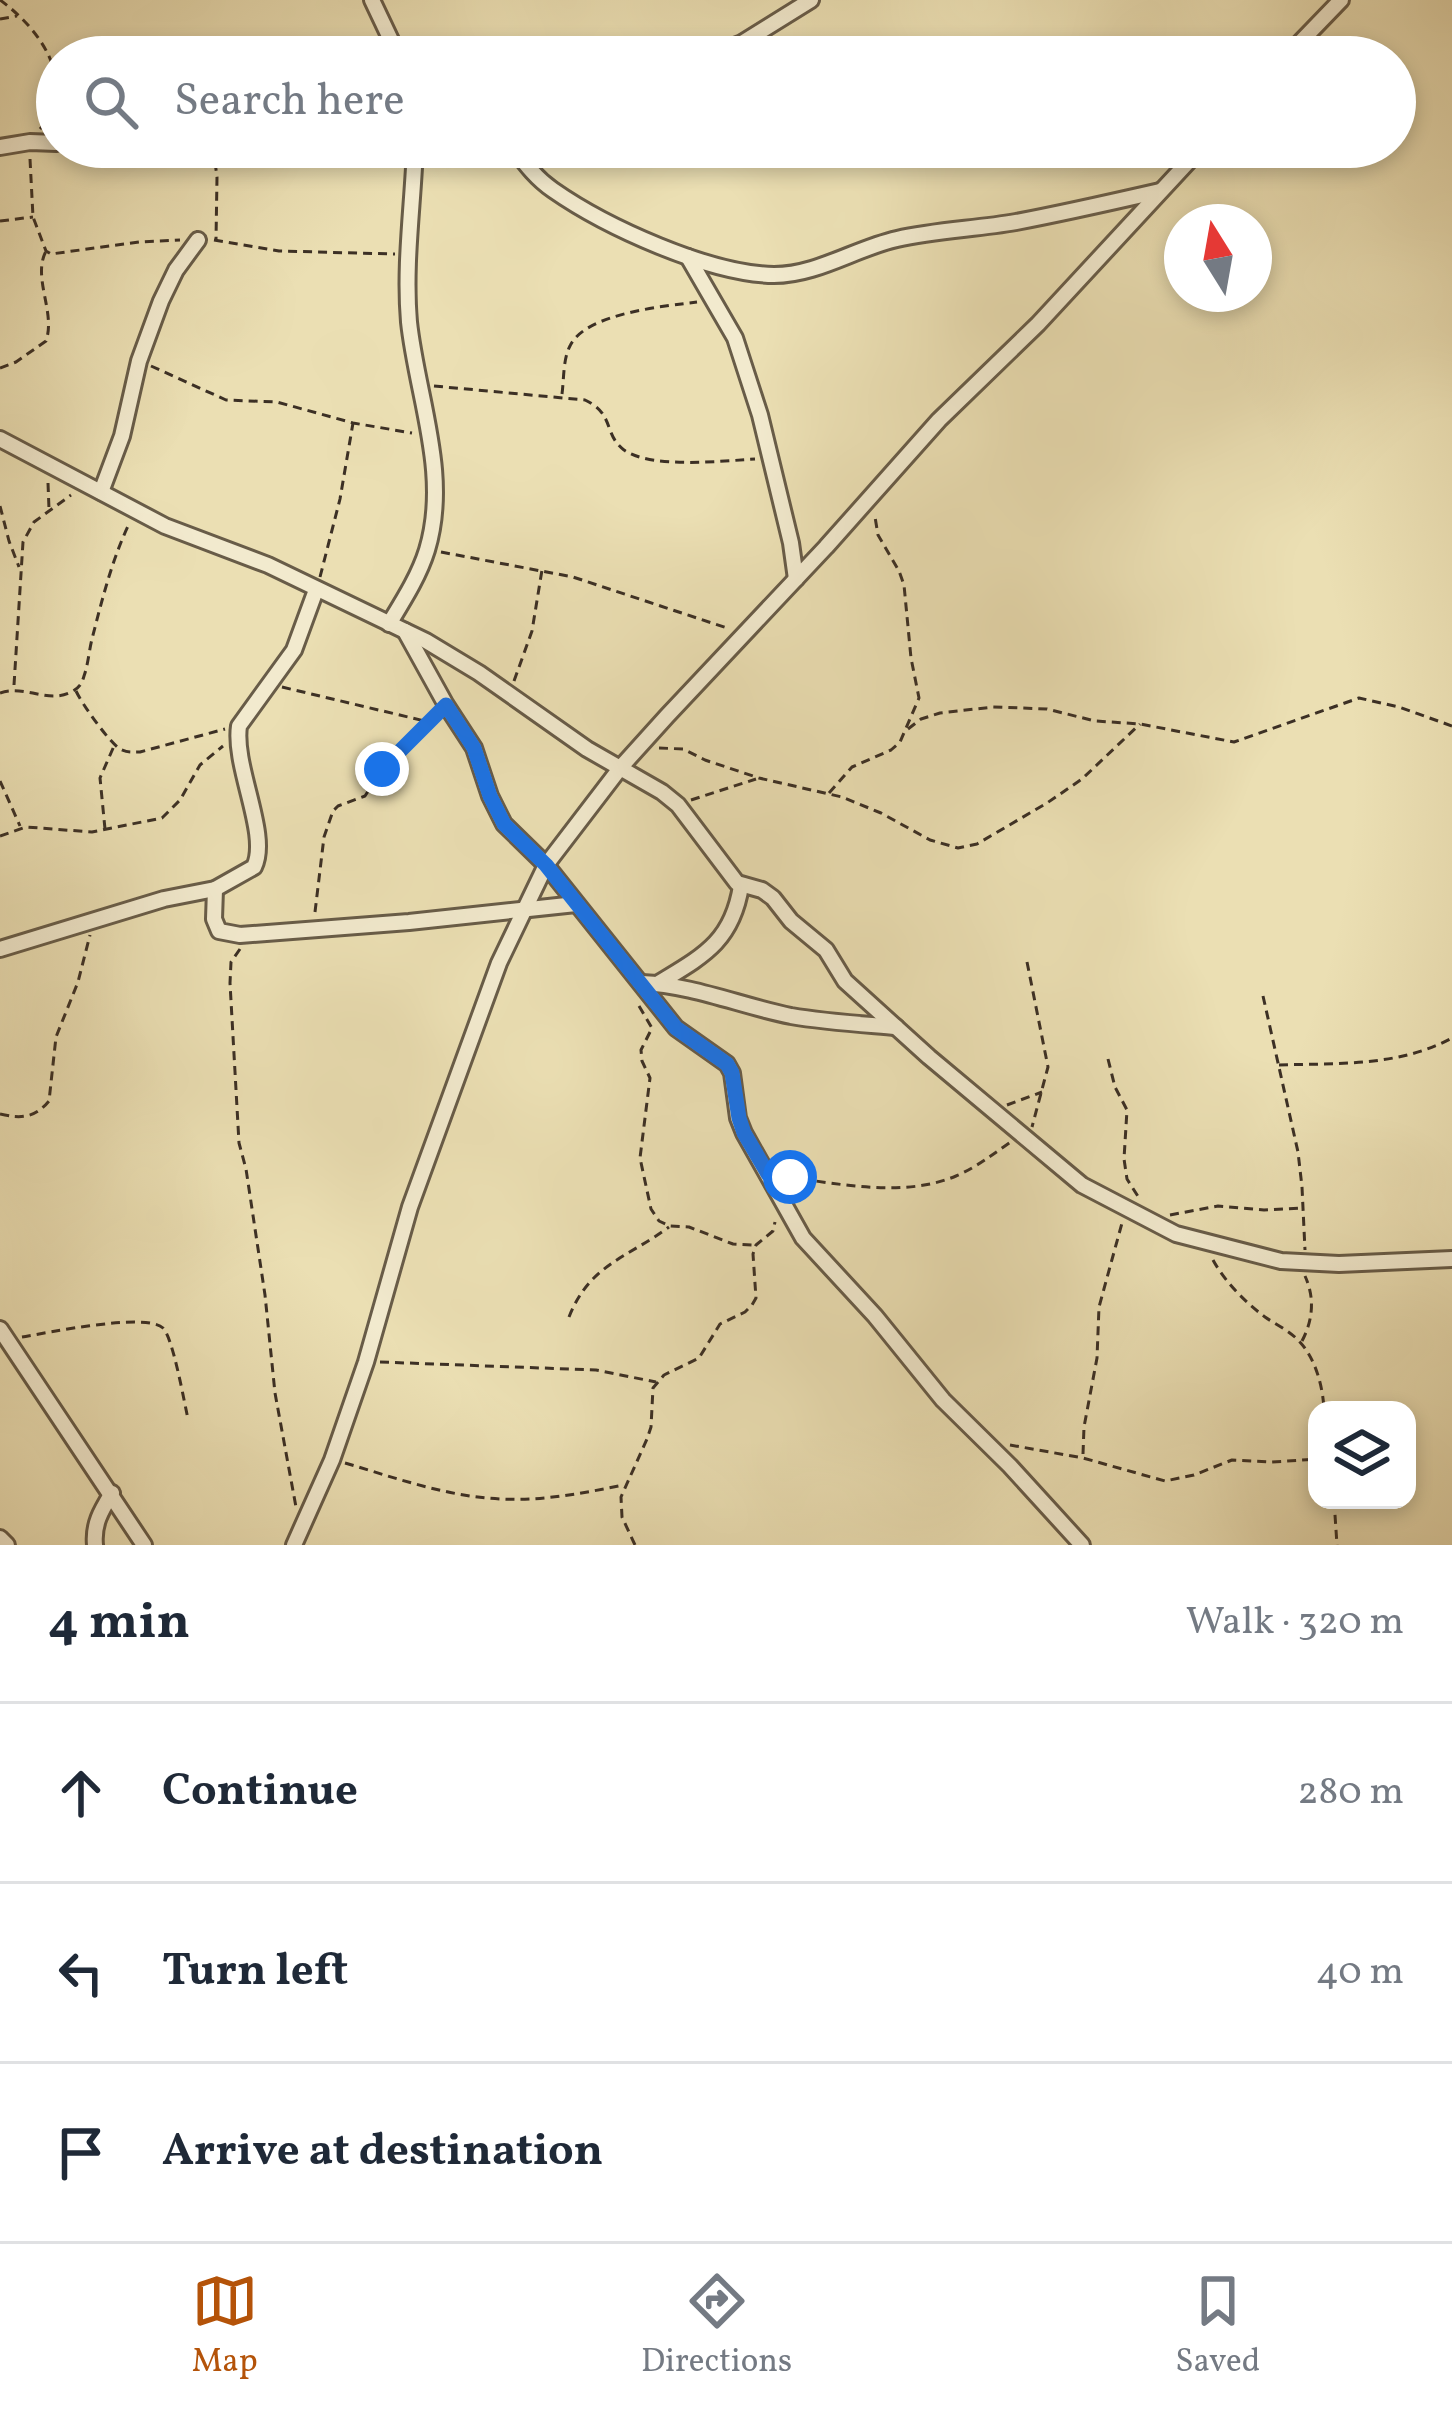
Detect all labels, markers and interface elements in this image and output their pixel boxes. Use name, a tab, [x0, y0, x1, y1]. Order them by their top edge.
search box	[36, 36, 1416, 168]
icon: search	[78, 69, 144, 135]
text: Search here	[174, 71, 405, 134]
north arrow	[1164, 204, 1272, 312]
route end	[355, 742, 409, 796]
route start	[763, 1150, 817, 1204]
map controls	[1308, 1401, 1416, 1509]
button: layers	[1308, 1401, 1416, 1509]
text: 4 min	[48, 1588, 190, 1659]
text: Walk · 320 m	[1186, 1596, 1404, 1650]
icon: ahead	[48, 1760, 114, 1826]
text: Continue	[162, 1761, 358, 1824]
text: 280 m	[1297, 1766, 1404, 1820]
icon: left	[48, 1940, 114, 2006]
text: Turn left	[162, 1941, 348, 2004]
text: 40 m	[1316, 1946, 1404, 2000]
icon: arrive	[48, 2120, 114, 2186]
text: Arrive at destination	[162, 2121, 603, 2184]
tab: Map	[192, 2268, 258, 2386]
tab: Directions	[641, 2268, 792, 2386]
tab: Saved	[1175, 2268, 1260, 2386]

